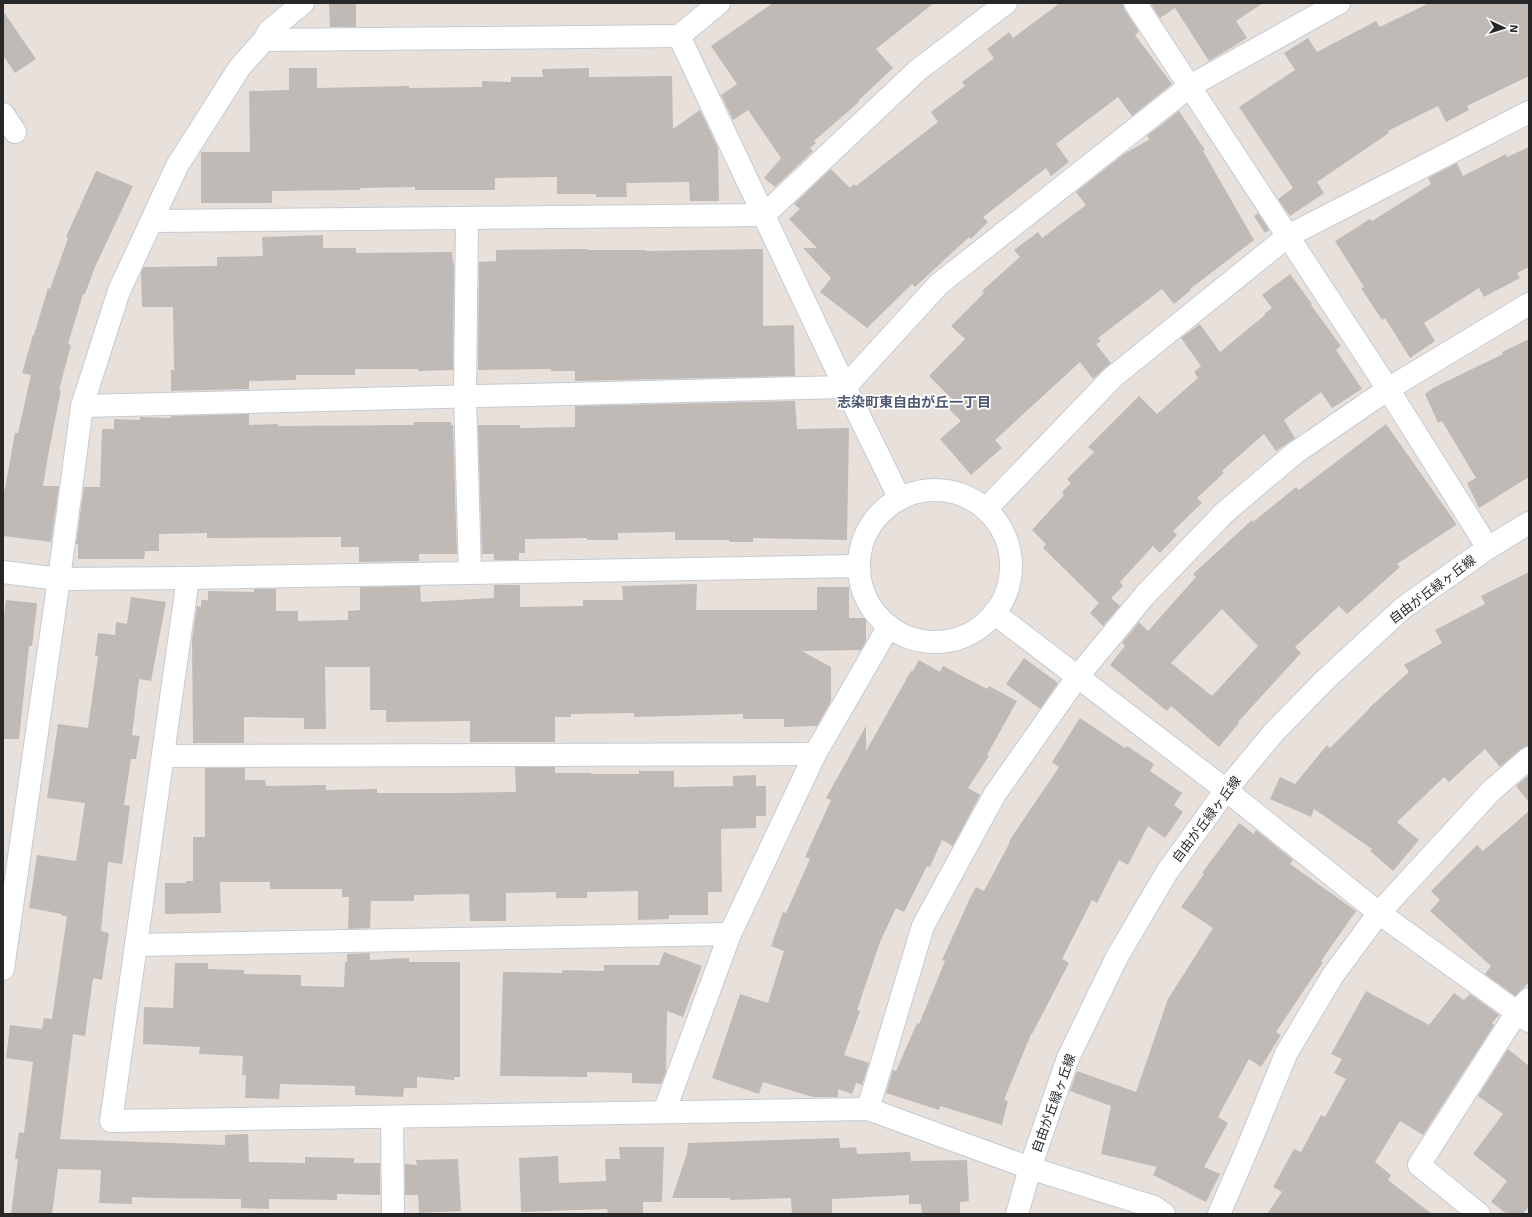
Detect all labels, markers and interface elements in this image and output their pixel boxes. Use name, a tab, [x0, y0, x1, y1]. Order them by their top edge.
north arrow	[1484, 8, 1524, 48]
text: N	[1508, 24, 1521, 33]
district label: 志染町東自由が丘一丁目	[837, 393, 991, 410]
street label: 自由が丘緑ヶ丘線	[1386, 551, 1478, 627]
street label: 自由が丘緑ヶ丘線	[1168, 773, 1244, 865]
street label: 自由が丘緑ヶ丘線	[1028, 1051, 1078, 1155]

